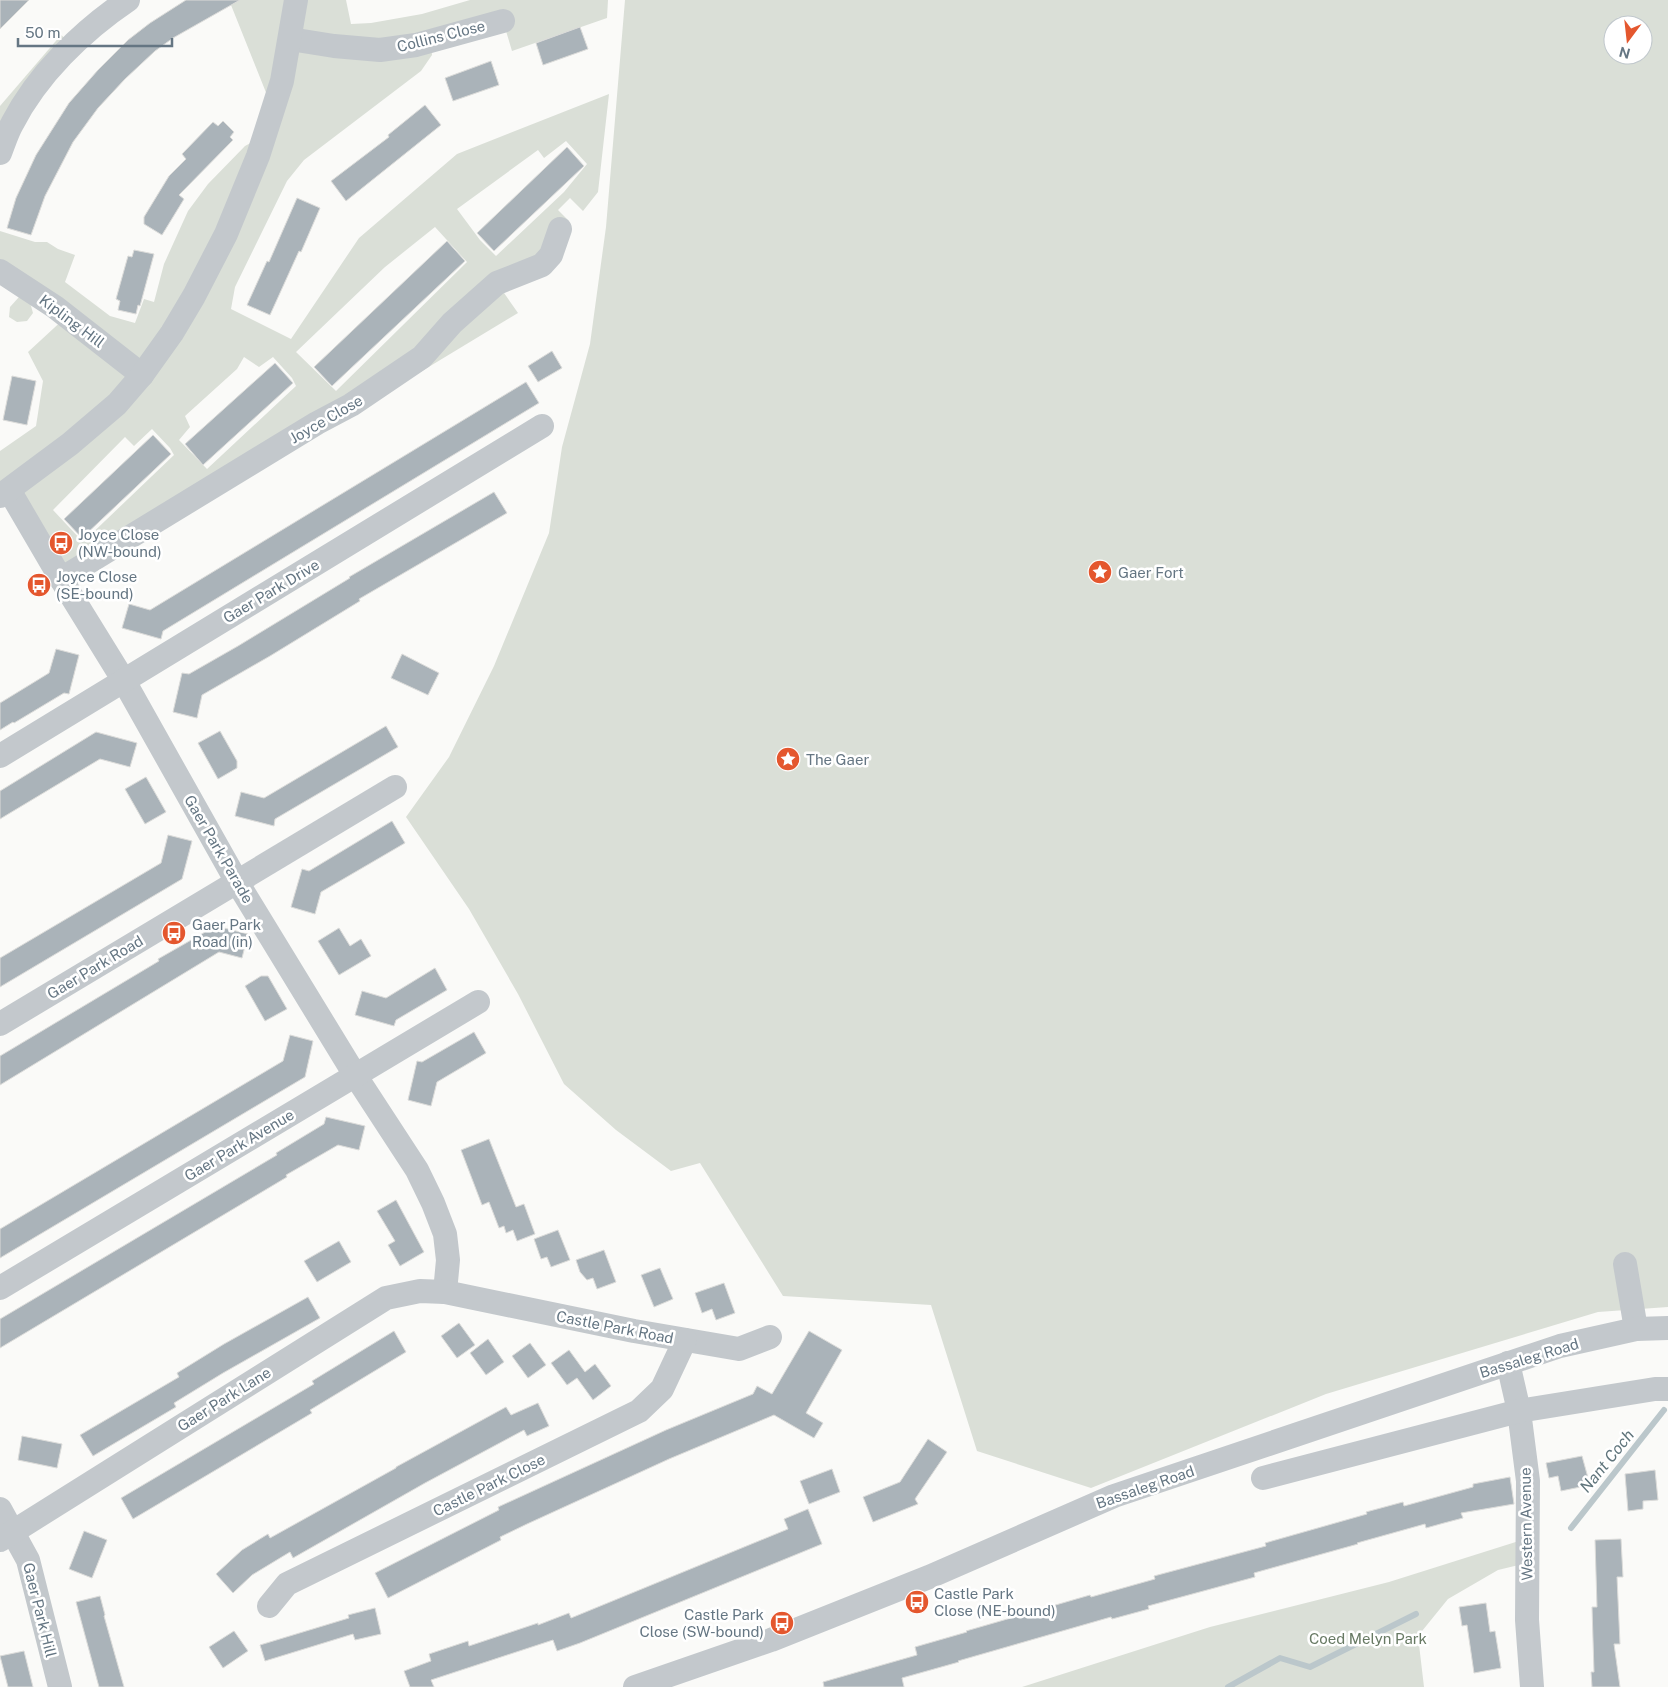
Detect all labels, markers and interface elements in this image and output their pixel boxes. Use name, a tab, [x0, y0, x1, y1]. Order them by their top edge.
scale bar	[18, 15, 171, 47]
north arrow	[1603, 15, 1653, 65]
street label: Collins Close	[395, 17, 487, 55]
text: 50 m	[25, 24, 60, 41]
text: N	[1617, 43, 1632, 62]
street label: Kipling Hill	[36, 291, 108, 351]
street label: Joyce Close	[287, 391, 365, 447]
place label: Joyce Close (NW-bound)	[78, 526, 162, 560]
bus stop icon: Joyce Close (NW-bound)	[48, 530, 74, 556]
street label: Gaer Park Drive	[220, 556, 322, 626]
place icon: Gaer Fort	[1087, 559, 1113, 585]
place label: Gaer Fort	[1118, 564, 1184, 581]
place label: Joyce Close (SE-bound)	[56, 568, 137, 602]
bus stop icon: Joyce Close (SE-bound)	[26, 572, 52, 598]
place icon: The Gaer	[775, 746, 801, 772]
place label: The Gaer	[806, 751, 869, 768]
street label: Gaer Park Parade	[181, 792, 257, 906]
place label: Gaer Park Road (in)	[192, 916, 261, 950]
bus stop icon: Gaer Park Road (in)	[161, 920, 187, 946]
street label: Gaer Park Road	[44, 932, 146, 1002]
street label: Gaer Park Avenue	[181, 1106, 297, 1184]
street label: Castle Park Road	[555, 1307, 675, 1347]
street label: Bassaleg Road	[1477, 1335, 1581, 1381]
street label: Gaer Park Lane	[174, 1363, 274, 1435]
water label: Nant Coch	[1576, 1426, 1638, 1496]
street label: Castle Park Close	[430, 1450, 548, 1520]
street label: Bassaleg Road	[1094, 1462, 1196, 1512]
street label: Western Avenue	[1517, 1467, 1535, 1581]
street label: Gaer Park Hill	[20, 1561, 60, 1659]
place label: Castle Park Close (NE-bound)	[934, 1585, 1056, 1619]
bus stop icon: Castle Park Close (NE-bound)	[904, 1589, 930, 1615]
place label: Castle Park Close (SW-bound)	[639, 1606, 764, 1640]
bus stop icon: Castle Park Close (SW-bound)	[769, 1610, 795, 1636]
park label: Coed Melyn Park	[1309, 1630, 1427, 1647]

